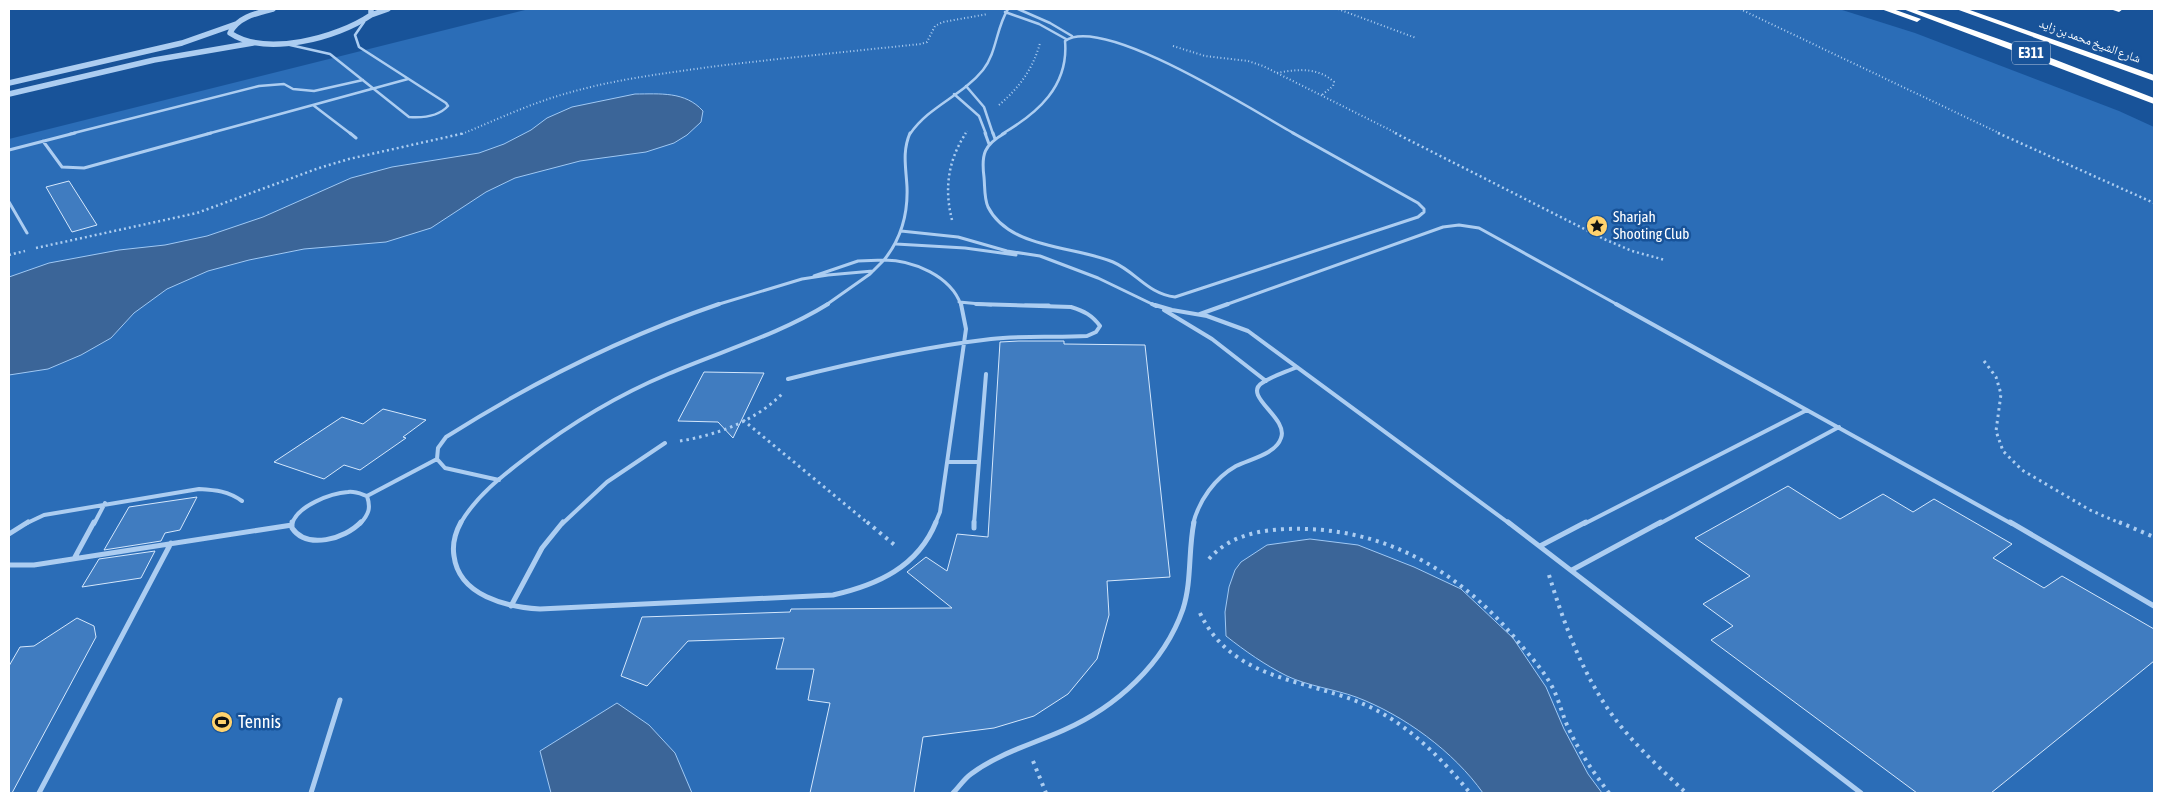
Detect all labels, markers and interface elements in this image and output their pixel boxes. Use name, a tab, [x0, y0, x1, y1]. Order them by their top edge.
street label: شارع الشيخ محمد بن زايد	[2037, 16, 2143, 67]
road number: E311	[2012, 42, 2050, 64]
place label: Sharjah Shooting Club	[1613, 208, 1689, 242]
place icon: Sharjah Shooting Club	[1585, 214, 1609, 238]
sports icon: Tennis	[210, 710, 234, 734]
place label: Tennis	[238, 711, 281, 732]

